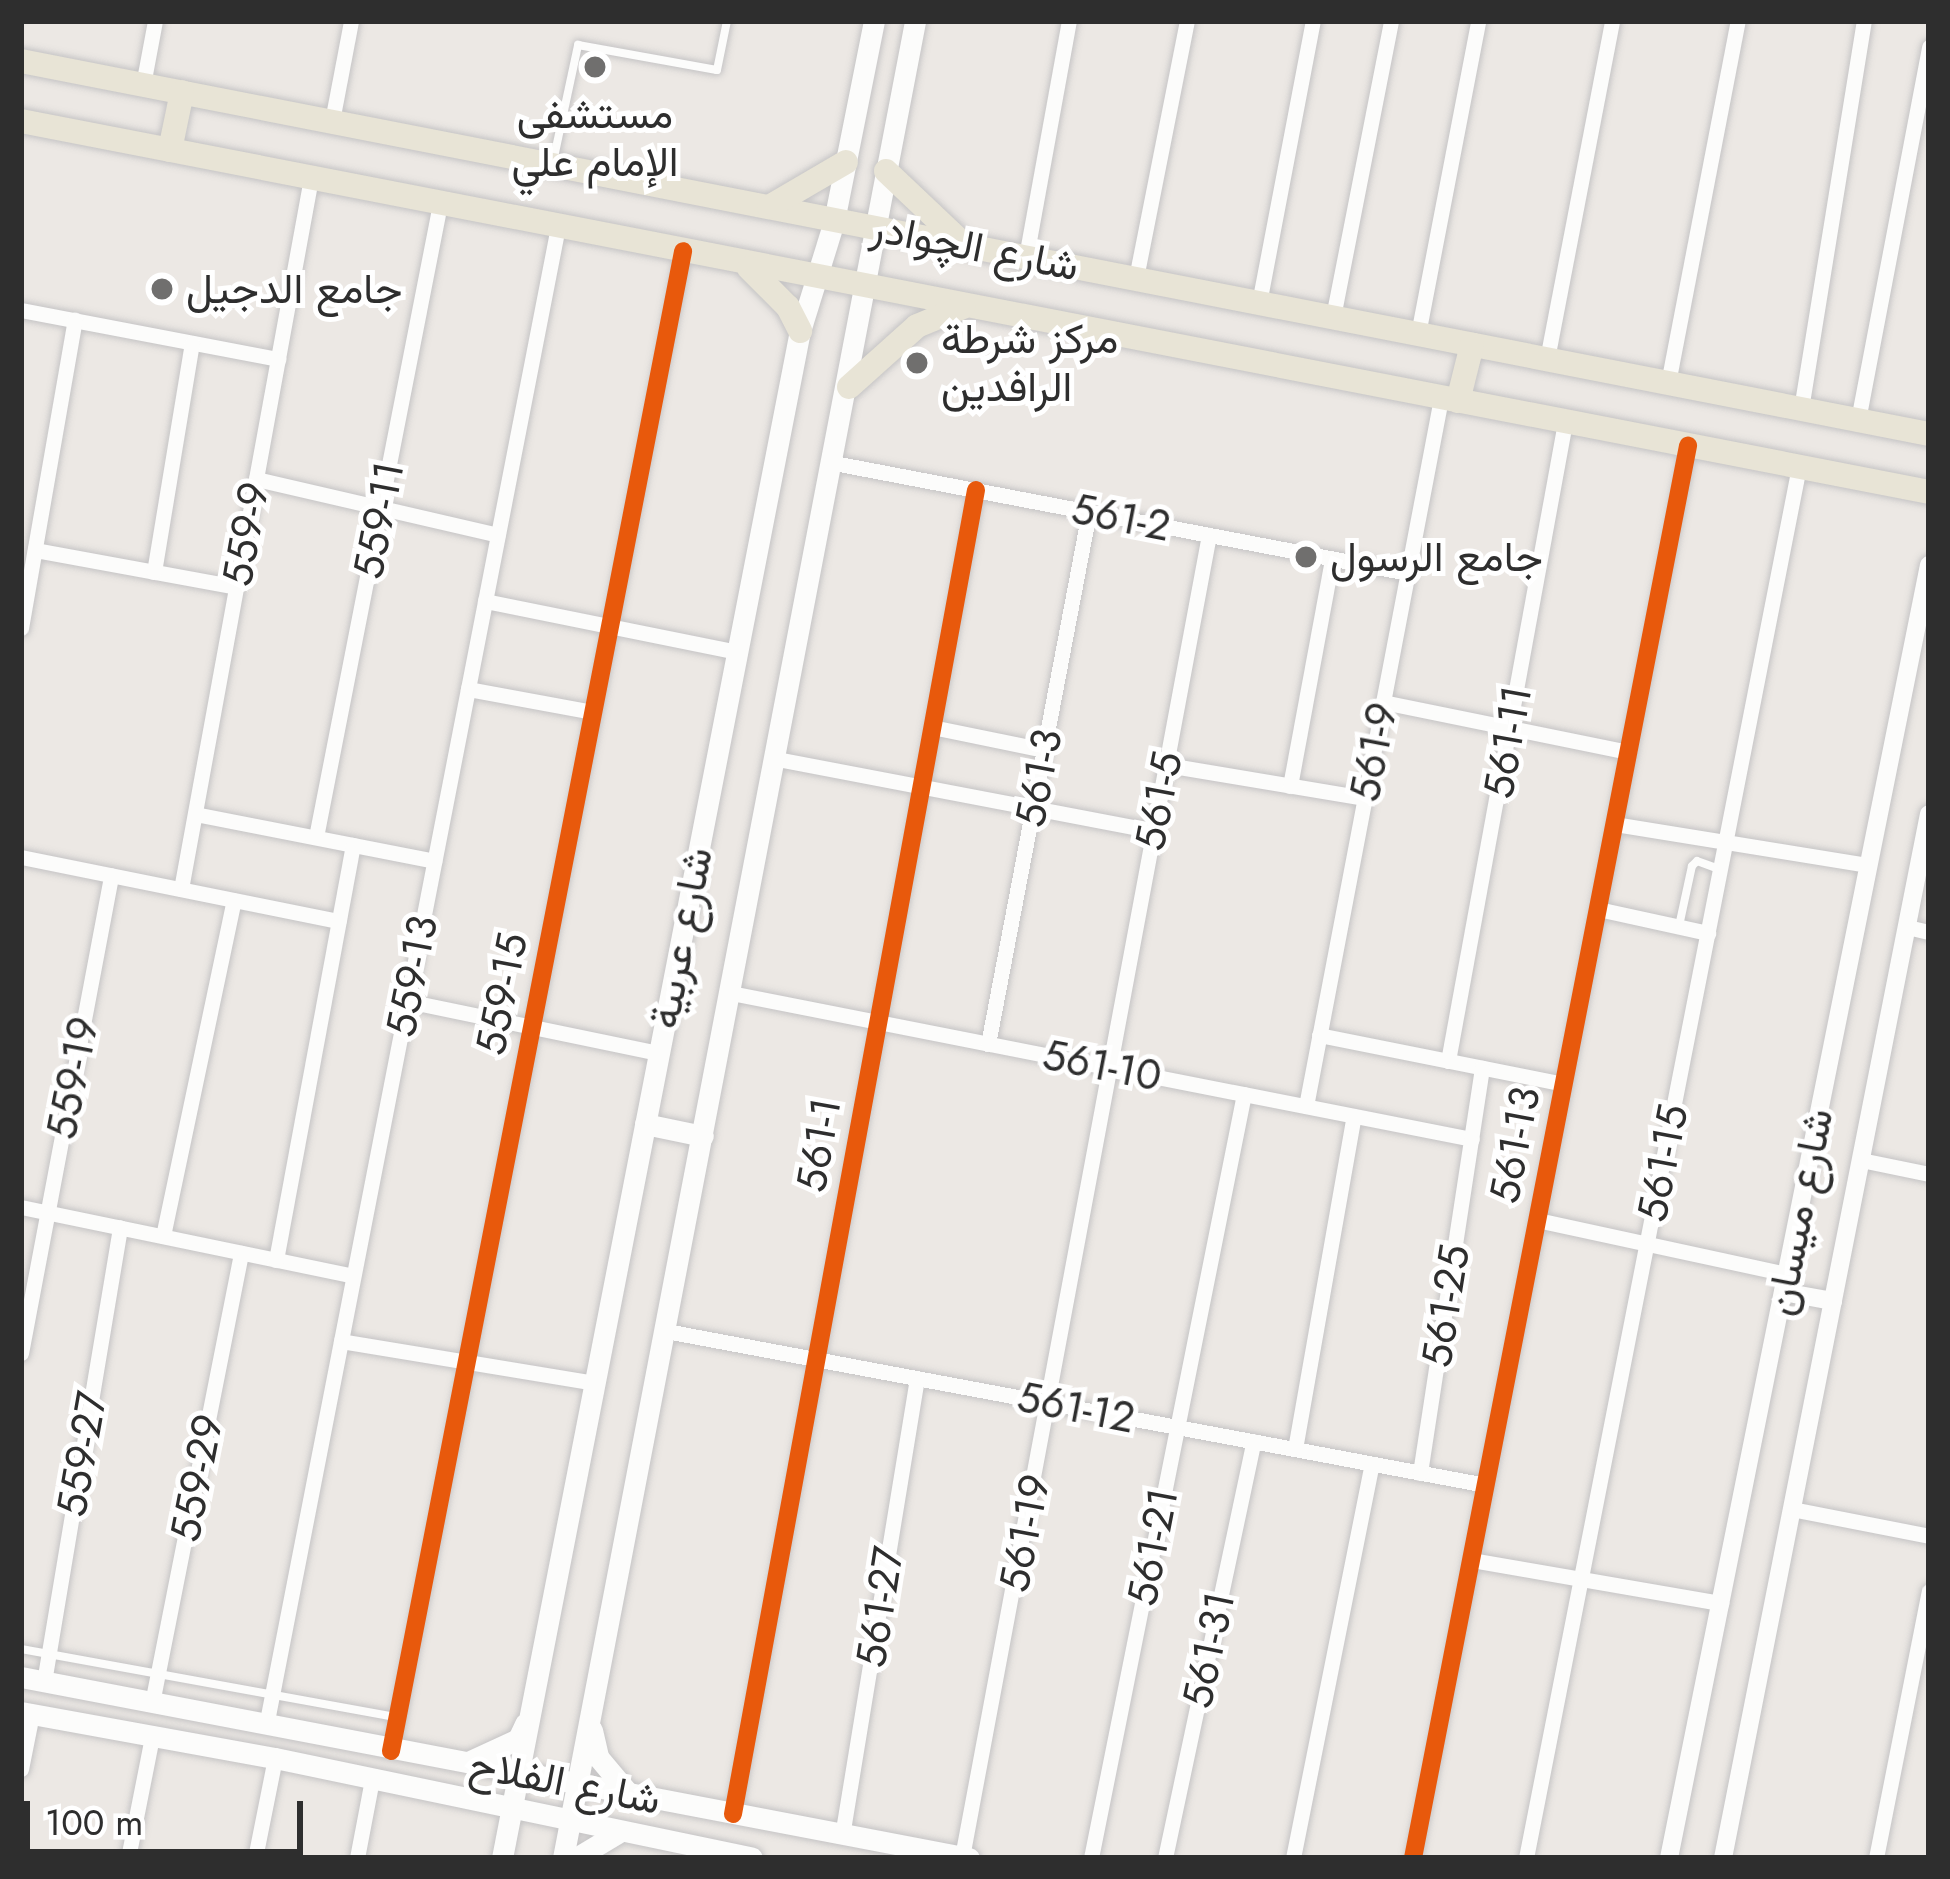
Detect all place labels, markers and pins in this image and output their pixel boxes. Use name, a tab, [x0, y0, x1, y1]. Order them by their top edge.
marker: مستشفى الإمام علي	[579, 51, 611, 83]
place label: مستشفى الإمام علي	[511, 89, 679, 188]
place label: جامع الدجيل	[186, 264, 402, 314]
marker: جامع الدجيل	[149, 276, 175, 302]
place label: مركز شرطة الرافدين	[941, 314, 1118, 412]
marker: مركز شرطة الرافدين	[904, 350, 930, 376]
place label: جامع الرسول	[1330, 532, 1543, 582]
marker: جامع الرسول	[1293, 544, 1319, 570]

